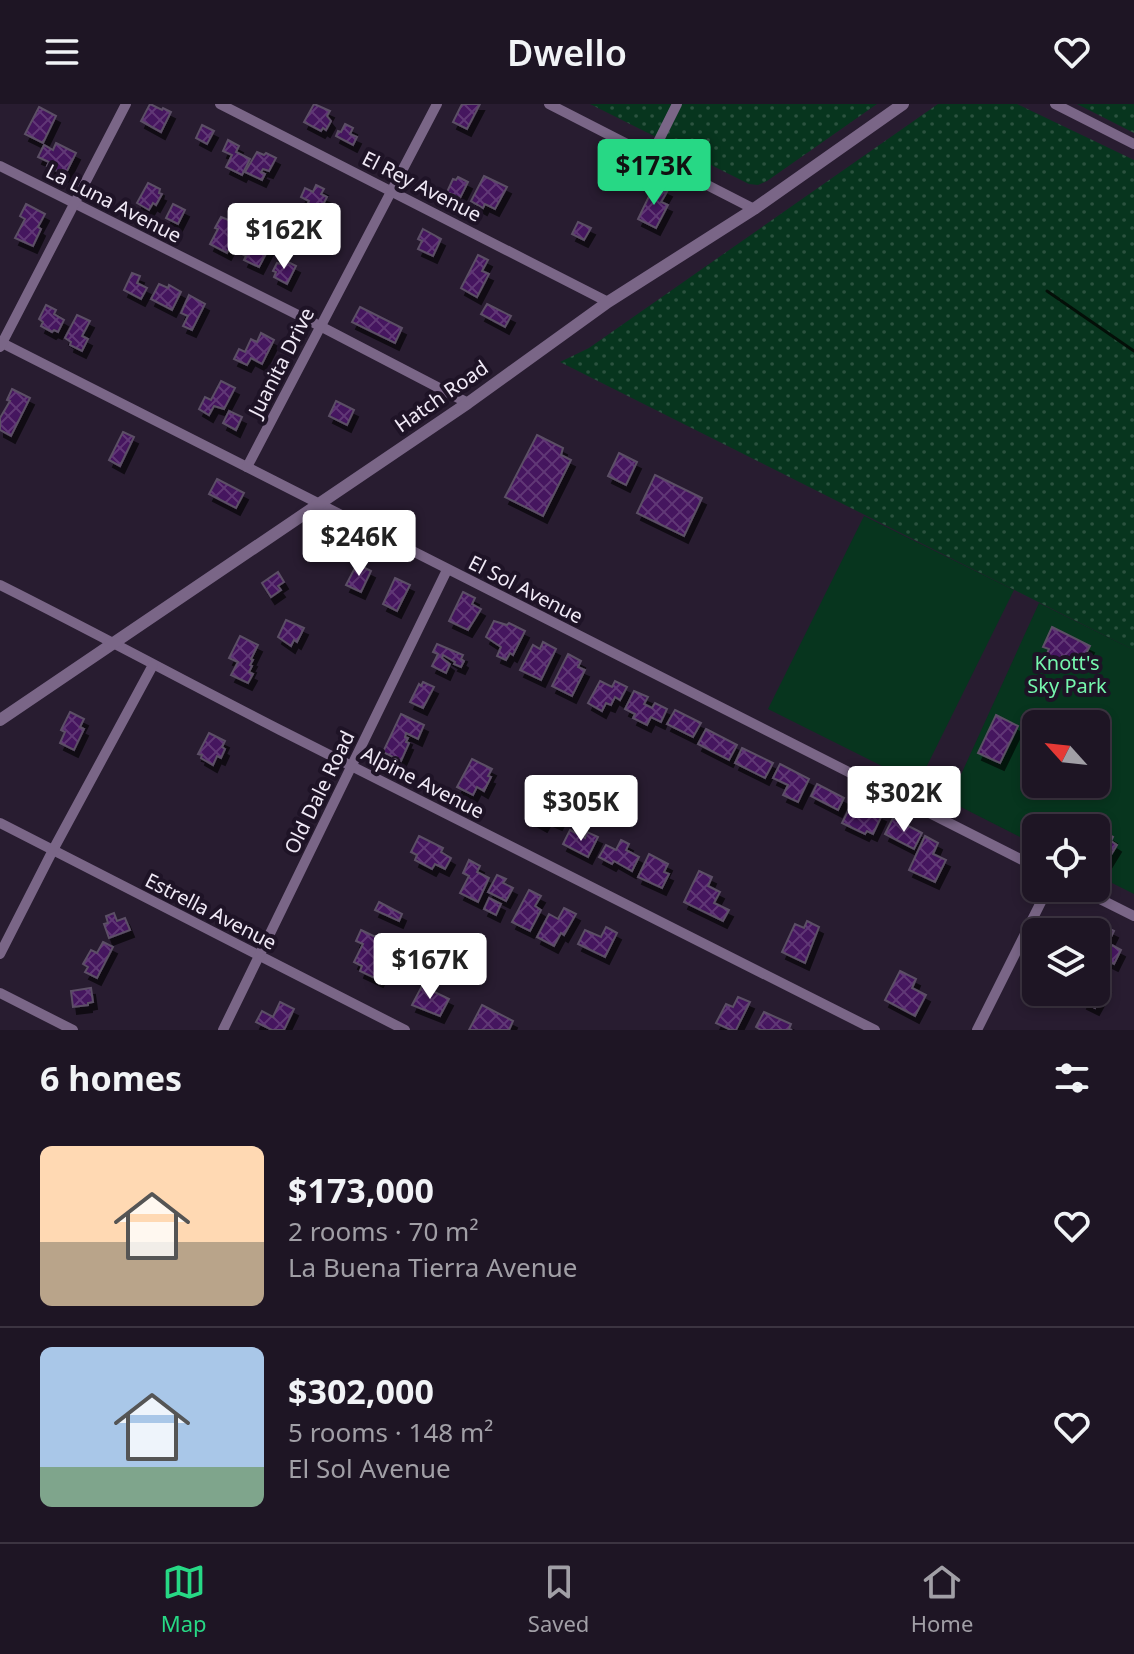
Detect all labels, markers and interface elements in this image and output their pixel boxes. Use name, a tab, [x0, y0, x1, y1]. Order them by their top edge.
text: Dwello	[507, 28, 627, 77]
icon: menu	[40, 30, 84, 74]
icon: heart	[1050, 30, 1094, 74]
pin: $173K	[598, 139, 710, 207]
street label: El Rey Avenue	[358, 144, 486, 228]
text: $173K	[616, 147, 692, 183]
street label: La Luna Avenue	[42, 157, 186, 249]
pin: $162K	[228, 203, 340, 271]
text: $162K	[246, 211, 322, 247]
street label: Juanita Drive	[241, 303, 320, 423]
street label: Hatch Road	[389, 354, 493, 438]
pin: $246K	[303, 510, 415, 578]
text: $246K	[321, 518, 397, 554]
street label: El Sol Avenue	[464, 549, 588, 629]
park label: Knott's Sky Park	[1027, 649, 1107, 699]
north arrow	[1022, 710, 1110, 798]
map controls	[1022, 710, 1110, 1006]
street label: Old Dale Road	[278, 726, 360, 858]
street label: Alpine Avenue	[357, 739, 489, 825]
pin: $302K	[848, 766, 960, 834]
text: $302K	[866, 774, 942, 810]
pin: $305K	[525, 775, 637, 843]
text: $305K	[543, 783, 619, 819]
button: locate	[1022, 814, 1110, 902]
street label: Estrella Avenue	[141, 866, 281, 956]
button: layers	[1022, 918, 1110, 1006]
pin: $167K	[374, 933, 486, 1001]
text: $167K	[392, 941, 468, 977]
text: 6 homes	[40, 1055, 182, 1101]
icon: filters	[1050, 1056, 1094, 1100]
text: $173,000	[288, 1167, 434, 1213]
icon: home	[104, 1178, 200, 1274]
icon: heart	[1050, 1204, 1094, 1248]
text: 2 rooms · 70 m²	[288, 1213, 478, 1249]
text: La Buena Tierra Avenue	[288, 1249, 577, 1285]
text: $302,000	[288, 1368, 434, 1414]
icon: home	[104, 1379, 200, 1475]
icon: heart	[1050, 1405, 1094, 1449]
text: 5 rooms · 148 m²	[288, 1414, 493, 1450]
text: El Sol Avenue	[288, 1450, 451, 1486]
tab: Map	[161, 1560, 207, 1638]
tab: Saved	[528, 1560, 589, 1638]
tab: Home	[911, 1560, 973, 1638]

